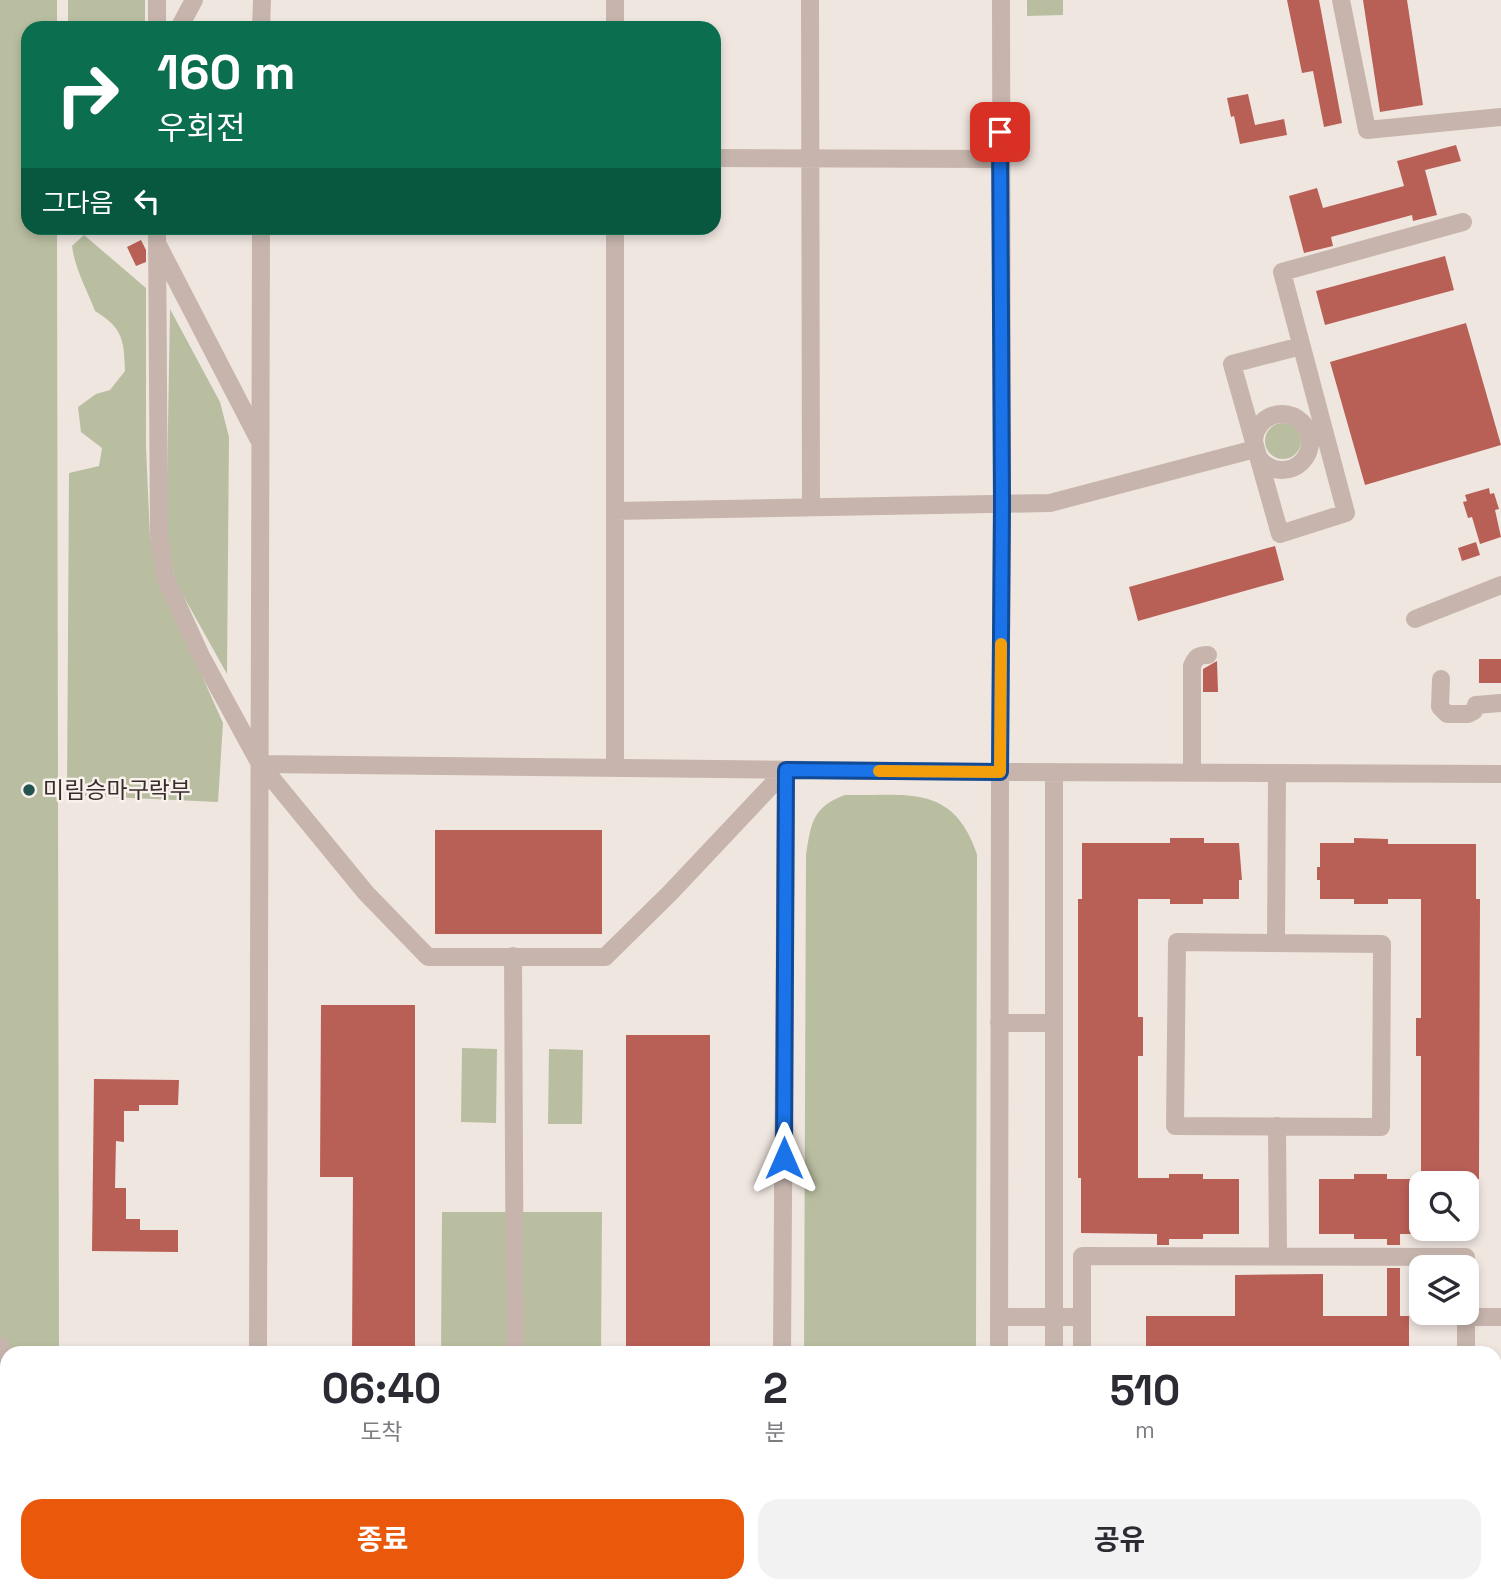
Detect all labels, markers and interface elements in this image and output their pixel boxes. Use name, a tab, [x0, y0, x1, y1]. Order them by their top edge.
text: 160 m	[157, 41, 295, 103]
icon: right	[42, 49, 133, 140]
pin	[970, 102, 1030, 162]
text: 우회전	[157, 108, 245, 148]
icon: arrive	[981, 113, 1019, 151]
icon: left	[128, 182, 166, 220]
text: 그다음	[42, 186, 114, 220]
place label: 미림승마구락부	[43, 775, 191, 805]
marker: 미림승마구락부	[21, 782, 37, 798]
position arrow	[747, 1121, 821, 1195]
map controls	[1409, 1171, 1479, 1325]
button: search	[1409, 1171, 1479, 1241]
button: layers	[1409, 1255, 1479, 1325]
text: 06:40	[322, 1362, 441, 1415]
text: 2	[763, 1362, 788, 1415]
text: 510	[1110, 1364, 1180, 1417]
text: m	[1135, 1415, 1155, 1445]
text: 도착	[360, 1417, 403, 1447]
text: 분	[765, 1417, 786, 1447]
button: 종료	[21, 1499, 744, 1579]
button: 공유	[758, 1499, 1481, 1579]

